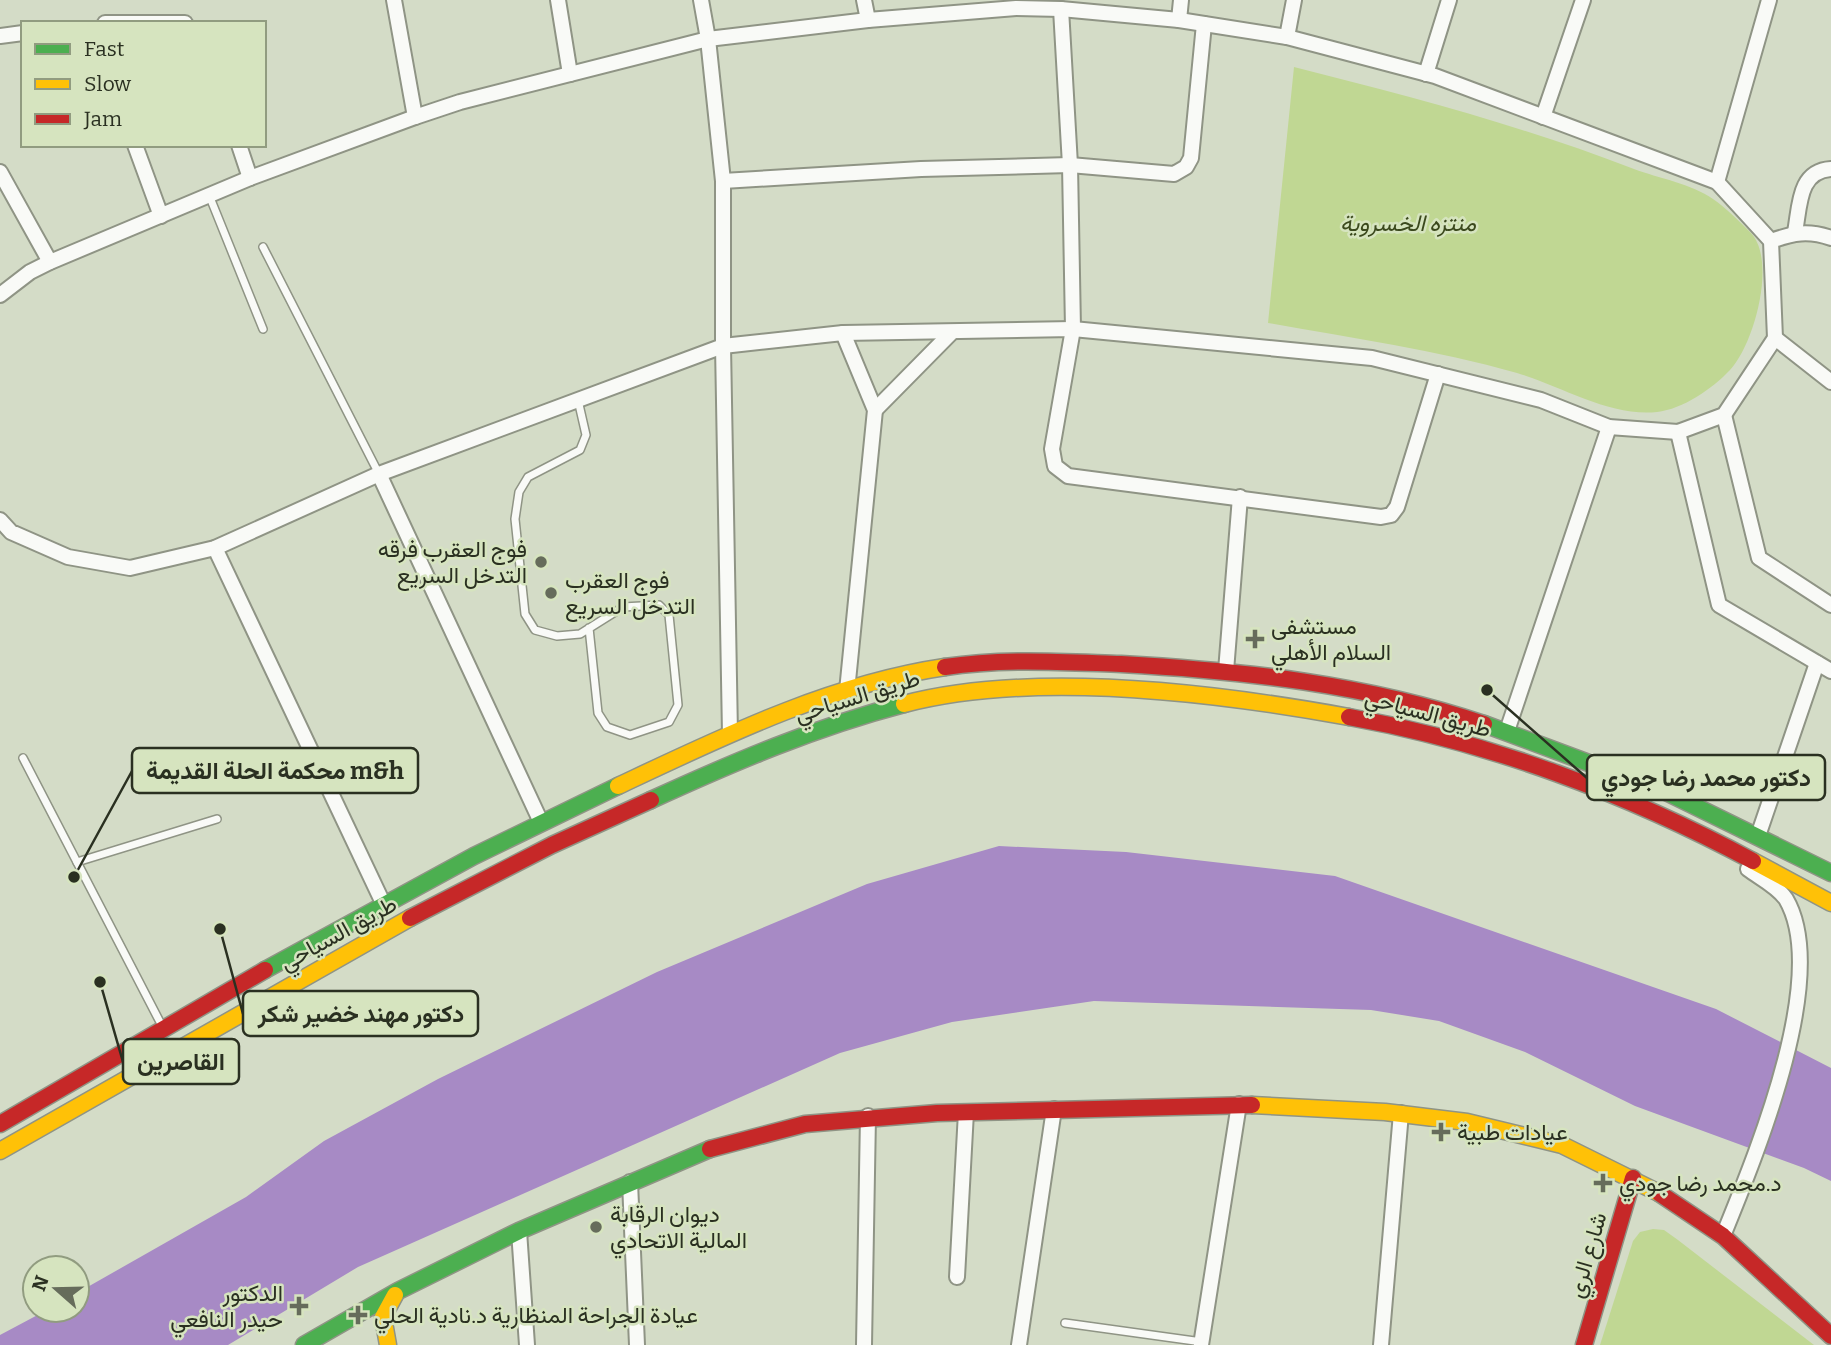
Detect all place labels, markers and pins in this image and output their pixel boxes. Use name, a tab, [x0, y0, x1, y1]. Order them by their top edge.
place label: فوج العقرب فرقه التدخل السريع	[378, 535, 527, 591]
marker: فوج العقرب فرقه التدخل السريع	[533, 554, 549, 570]
place label: فوج العقرب التدخل السريع	[565, 566, 695, 622]
marker: فوج العقرب التدخل السريع	[543, 585, 559, 601]
place label: مستشفى السلام الأهلي	[1271, 612, 1391, 671]
marker: مستشفى السلام الأهلي	[1245, 629, 1265, 649]
callout: محكمة الحلة القديمة m&h	[132, 748, 418, 793]
callout: دكتور محمد رضا جودي	[1587, 755, 1825, 800]
callout: دكتور مهند خضير شكر	[243, 991, 478, 1036]
callout: القاصرين	[123, 1039, 239, 1084]
place label: عيادات طبية	[1457, 1118, 1568, 1146]
marker: عيادات طبية	[1431, 1122, 1451, 1142]
place label: د.محمد رضا جودي	[1619, 1169, 1782, 1202]
marker: د.محمد رضا جودي	[1593, 1173, 1613, 1193]
place label: ديوان الرقابة المالية الاتحادي	[610, 1200, 747, 1259]
marker: ديوان الرقابة المالية الاتحادي	[588, 1219, 604, 1235]
place label: الدكتور حيدر النافعي	[170, 1279, 283, 1338]
marker: الدكتور حيدر النافعي	[289, 1296, 309, 1316]
place label: عيادة الجراحة المنظارية د.نادية الحلي	[374, 1301, 698, 1334]
marker: عيادة الجراحة المنظارية د.نادية الحلي	[348, 1305, 368, 1325]

